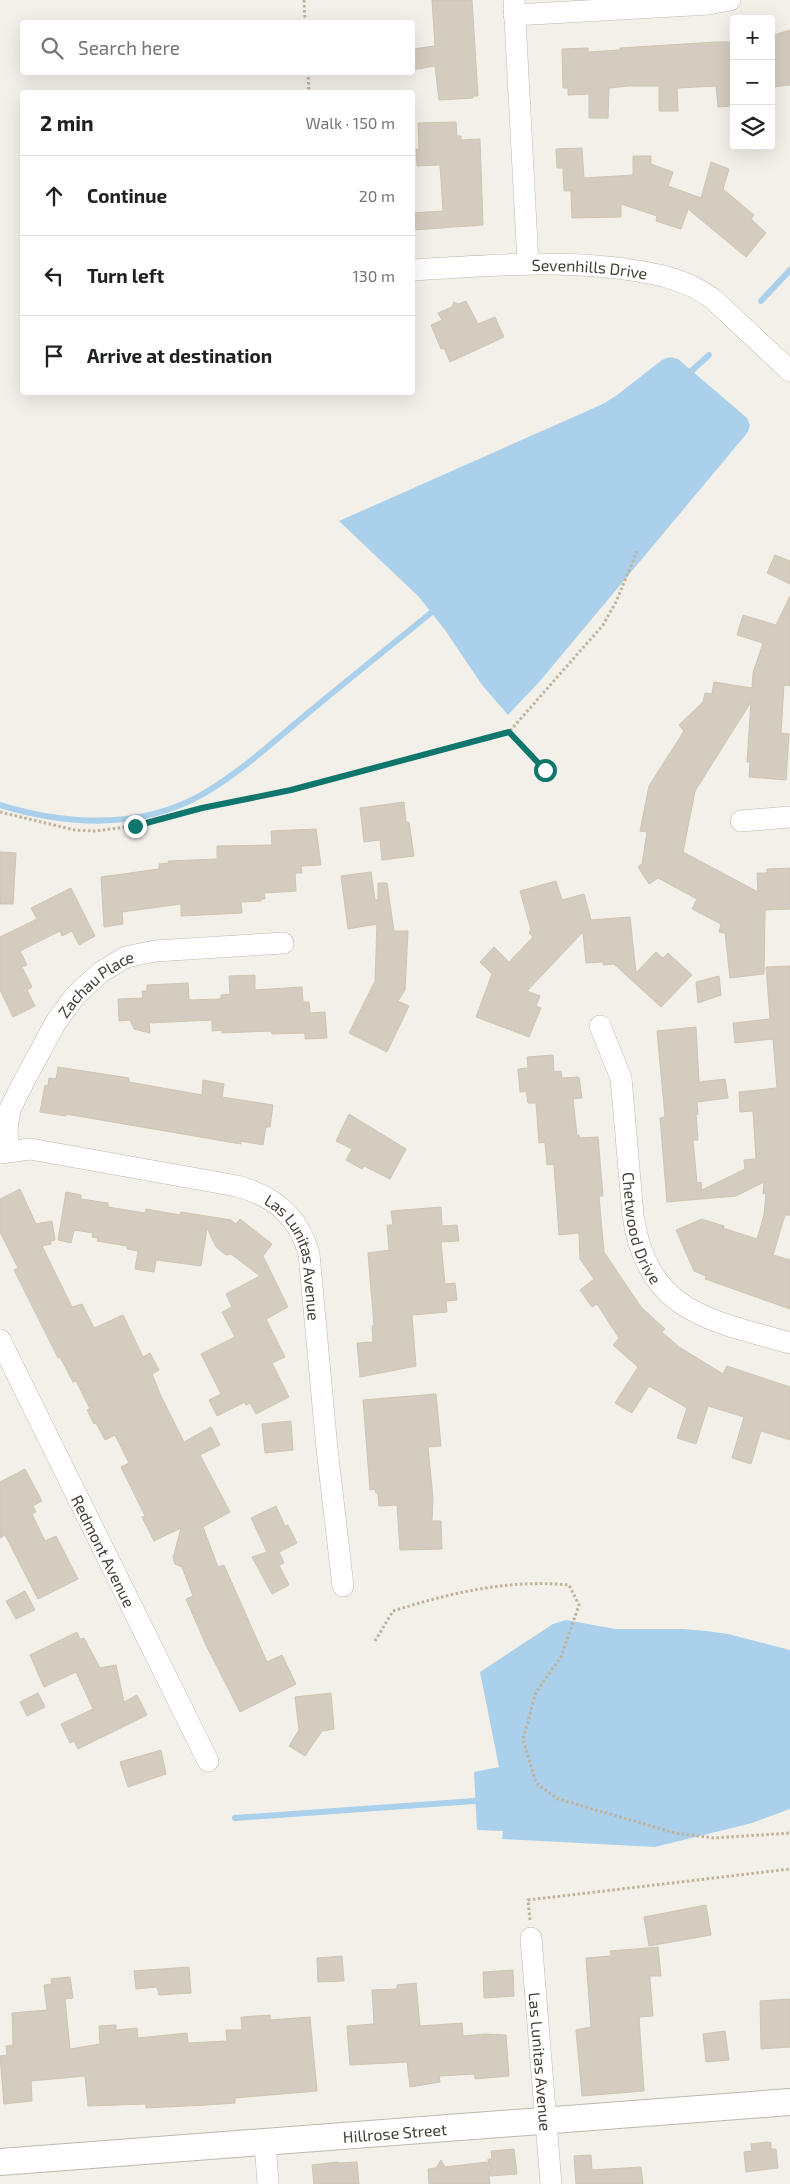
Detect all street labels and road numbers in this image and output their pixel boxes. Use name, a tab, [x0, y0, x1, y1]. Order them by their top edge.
street label: Sevenhills Drive	[532, 255, 649, 282]
street label: Zachau Place	[53, 946, 135, 1021]
street label: Chetwood Drive	[620, 1171, 666, 1287]
street label: Las Lunitas Avenue	[262, 1190, 325, 1321]
street label: Redmont Avenue	[68, 1491, 140, 1610]
street label: Las Lunitas Avenue	[526, 1991, 556, 2132]
street label: Hillrose Street	[342, 2119, 448, 2145]

